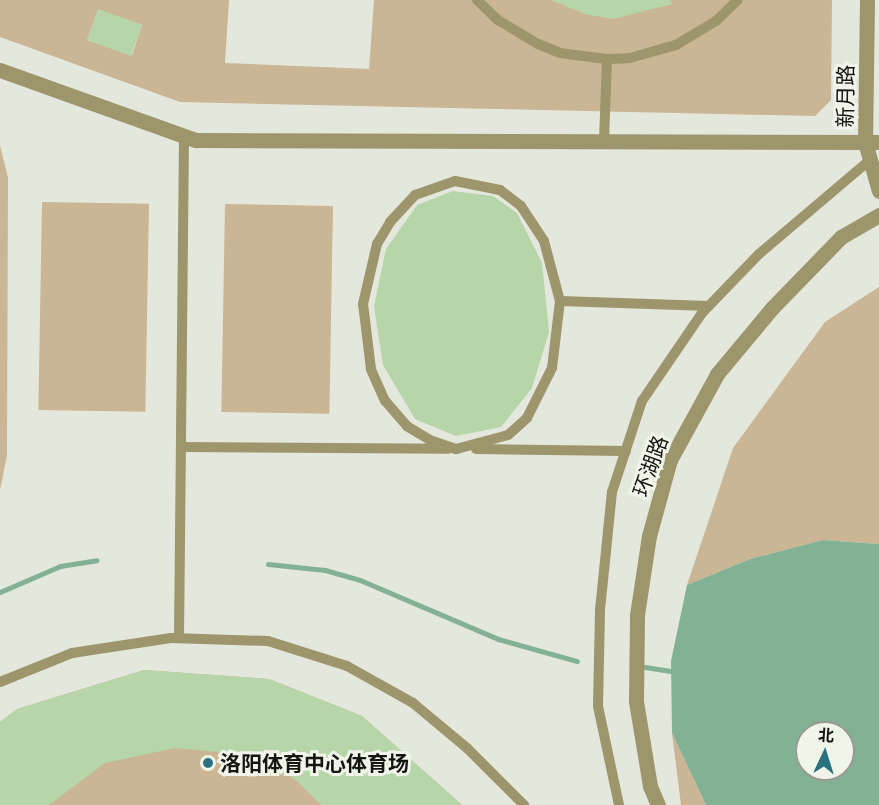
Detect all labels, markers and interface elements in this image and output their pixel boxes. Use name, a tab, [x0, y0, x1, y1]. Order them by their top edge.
street label: 新月路	[832, 64, 858, 128]
street label: 环湖路	[627, 432, 673, 500]
north arrow	[795, 721, 855, 781]
text: 北	[817, 725, 835, 746]
place label: 洛阳体育中心体育场	[220, 750, 409, 776]
marker: 洛阳体育中心体育场	[201, 756, 215, 770]

